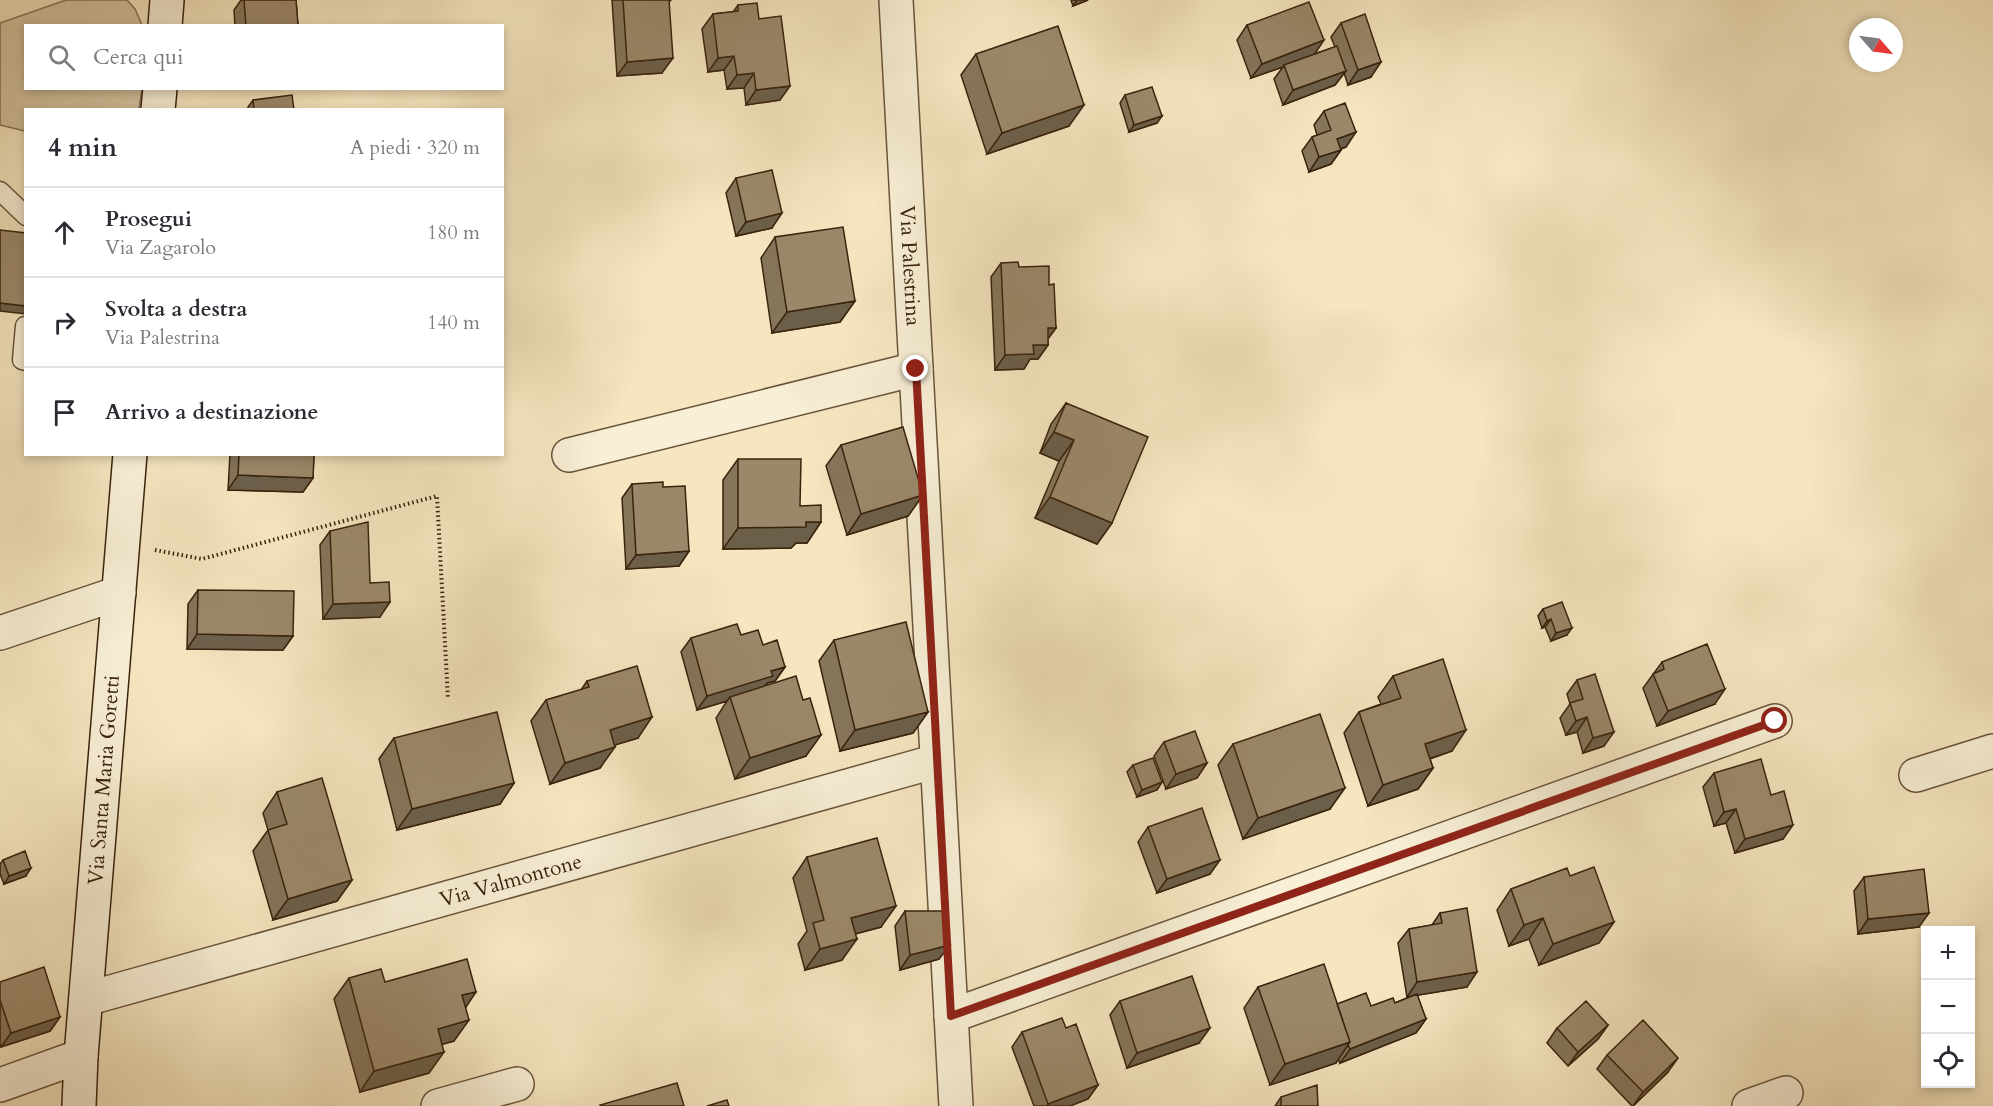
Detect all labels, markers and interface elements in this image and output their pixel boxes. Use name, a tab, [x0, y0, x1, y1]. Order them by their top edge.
north arrow	[1849, 18, 1903, 72]
search box	[24, 24, 504, 90]
icon: search	[45, 41, 78, 74]
text: Cerca qui	[93, 42, 183, 72]
text: 4 min	[48, 130, 117, 165]
text: A piedi · 320 m	[350, 134, 480, 161]
text: Prosegui	[105, 204, 192, 234]
street label: Via Palestrina	[893, 205, 928, 327]
icon: ahead	[48, 216, 81, 249]
text: 180 m	[427, 219, 480, 246]
text: Via Zagarolo	[105, 234, 216, 261]
text: Svolta a destra	[105, 294, 247, 324]
icon: right	[48, 306, 81, 339]
text: 140 m	[427, 309, 480, 336]
text: Via Palestrina	[105, 324, 220, 351]
route end	[902, 355, 928, 381]
icon: arrive	[48, 396, 81, 429]
text: Arrivo a destinazione	[105, 397, 318, 427]
street label: Via Santa Maria Goretti	[80, 674, 126, 886]
route start	[1761, 707, 1787, 733]
street label: Via Valmontone	[436, 847, 585, 914]
map controls	[1921, 926, 1975, 1088]
button: +	[1921, 926, 1975, 980]
button: −	[1921, 980, 1975, 1034]
button: locate	[1921, 1034, 1975, 1088]

